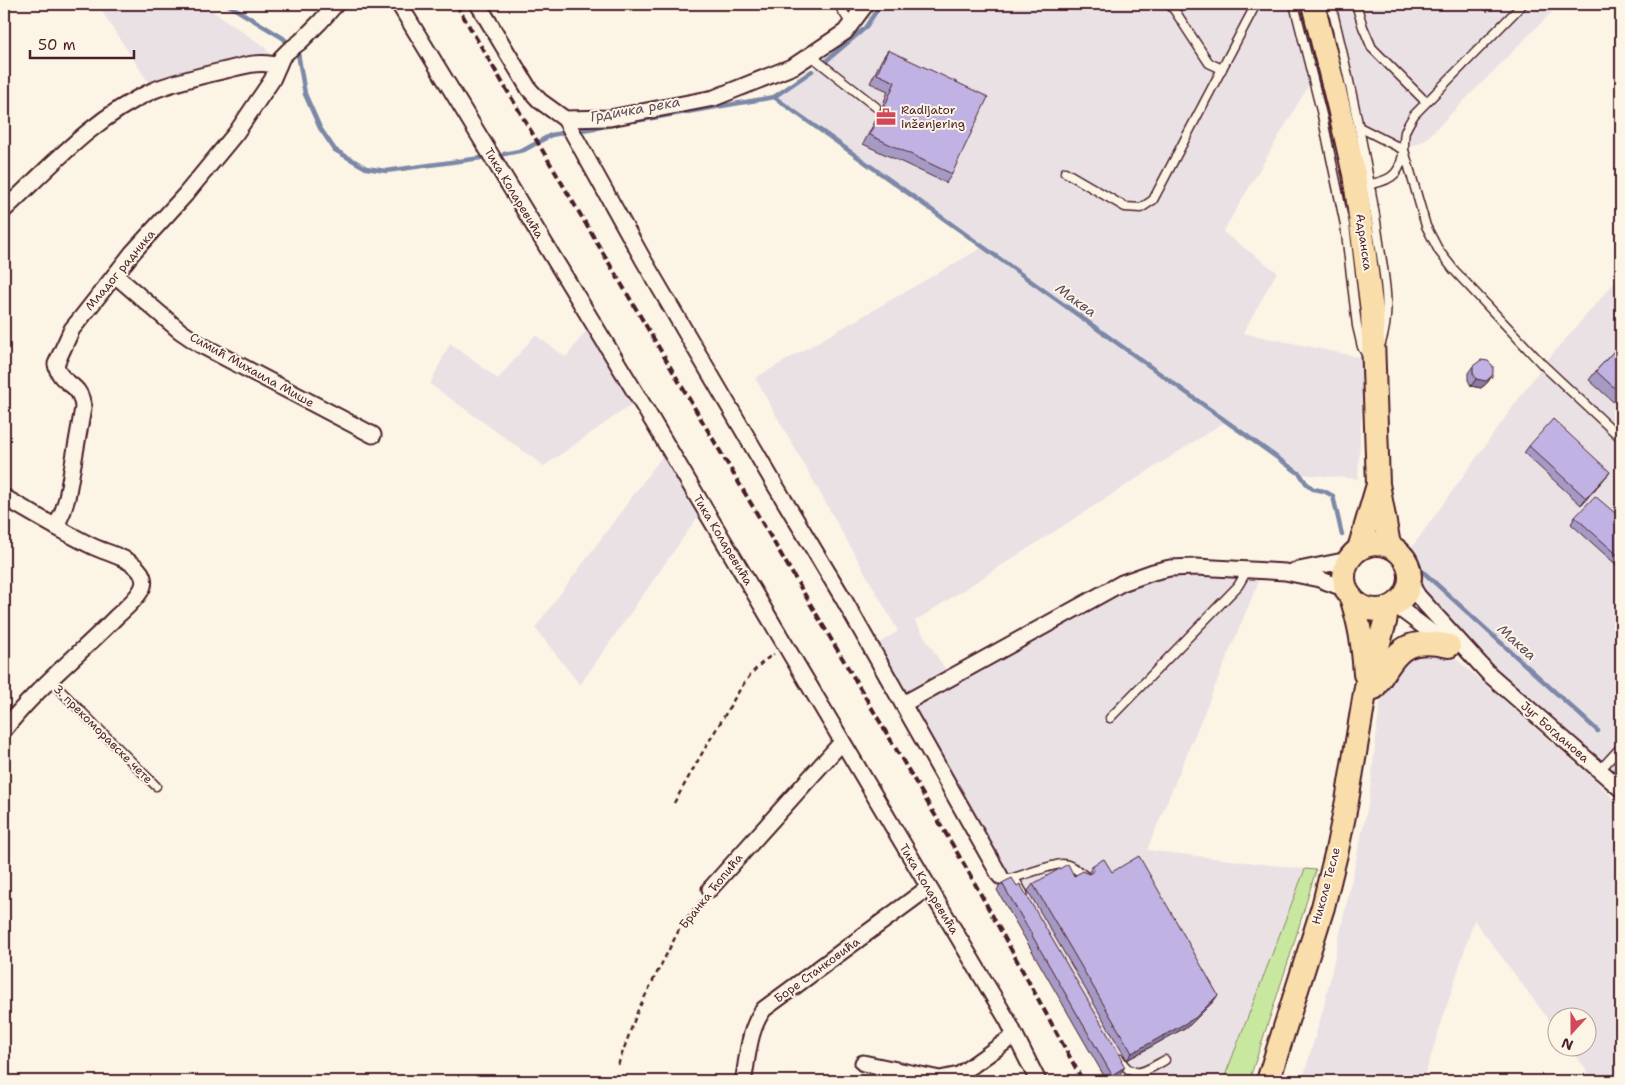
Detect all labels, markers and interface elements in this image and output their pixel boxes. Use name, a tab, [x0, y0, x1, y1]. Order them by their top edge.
scale bar	[30, 28, 134, 60]
text: 50 m	[38, 35, 76, 55]
water label: Грдичка река	[589, 92, 681, 126]
place label: Radijator inženjering	[901, 102, 965, 132]
office icon: Radijator inženjering	[875, 106, 897, 128]
street label: Тика Коларевића	[481, 145, 548, 242]
street label: Адранска	[1352, 213, 1376, 272]
street label: Младог радника	[82, 226, 159, 314]
water label: Маква	[1052, 279, 1100, 321]
street label: Симић Михаила Мише	[187, 329, 317, 411]
street label: Тика Коларевића	[690, 492, 757, 589]
water label: Маква	[1494, 620, 1540, 664]
street label: 3. прекоморавске чете	[50, 681, 156, 787]
street label: Југ Богданова	[1517, 698, 1593, 767]
street label: Тика Коларевића	[896, 841, 963, 938]
street label: Николе Тесле	[1308, 845, 1344, 926]
street label: Бранка Ћопића	[676, 850, 747, 932]
street label: Боре Станковића	[771, 933, 863, 1006]
north arrow	[1548, 1008, 1598, 1058]
text: N	[1559, 1034, 1576, 1055]

